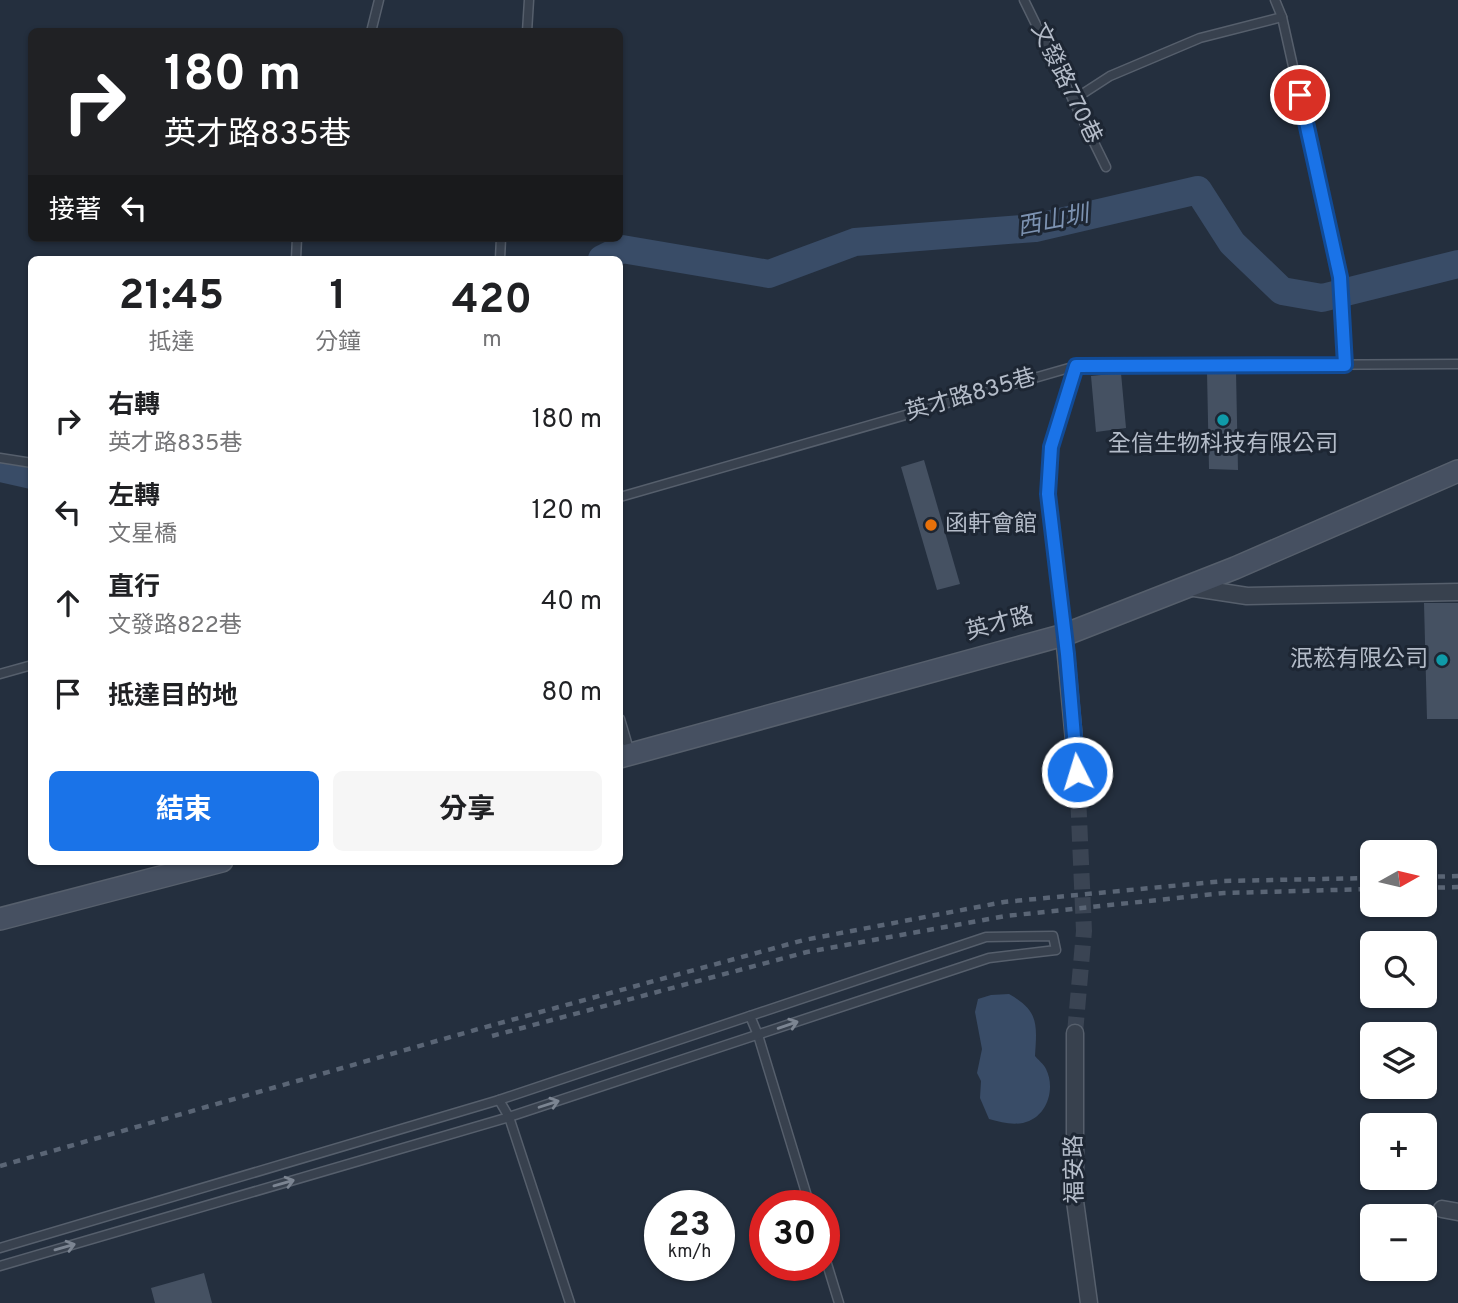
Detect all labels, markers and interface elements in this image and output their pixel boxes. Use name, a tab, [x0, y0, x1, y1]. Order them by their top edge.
street label: 文發路770巷	[1023, 19, 1107, 149]
text: 180 m	[164, 46, 301, 108]
icon: right	[49, 56, 140, 147]
pin	[1270, 65, 1330, 125]
icon: arrive	[1281, 76, 1319, 114]
text: 英才路835巷	[164, 116, 351, 156]
icon: left	[115, 189, 153, 227]
text: 接著	[49, 195, 101, 228]
water label: 西山圳	[1015, 200, 1094, 244]
text: 21:45	[119, 271, 224, 324]
text: 1	[330, 271, 346, 324]
text: 420	[452, 275, 532, 328]
text: m	[482, 326, 502, 355]
text: 抵達	[149, 329, 195, 358]
text: 分鐘	[315, 329, 361, 358]
street label: 英才路835巷	[903, 364, 1039, 428]
text: 右轉	[108, 390, 160, 423]
icon: right	[49, 402, 87, 440]
text: 180 m	[532, 404, 602, 437]
marker: 全信生物科技有限公司	[1215, 412, 1231, 428]
text: 英才路835巷	[108, 430, 242, 459]
place label: 全信生物科技有限公司	[1108, 431, 1338, 460]
text: 左轉	[108, 481, 160, 514]
icon: left	[49, 493, 87, 531]
text: 120 m	[532, 495, 602, 528]
place label: 函軒會館	[945, 511, 1037, 540]
marker: 函軒會館	[923, 517, 939, 533]
text: 文星橋	[108, 521, 177, 550]
text: 直行	[108, 572, 160, 605]
icon: ahead	[49, 584, 87, 622]
text: 40 m	[541, 586, 602, 619]
street label: 英才路	[963, 602, 1037, 648]
text: 文發路822巷	[108, 612, 242, 641]
place label: 泯菘有限公司	[1290, 646, 1428, 675]
marker: 泯菘有限公司	[1434, 652, 1450, 668]
icon: arrive	[49, 675, 87, 713]
text: 80 m	[542, 677, 602, 710]
text: 抵達目的地	[108, 681, 238, 714]
position arrow	[1040, 735, 1114, 809]
button: 結束	[49, 771, 319, 851]
button: 分享	[333, 771, 602, 851]
north arrow	[1360, 840, 1437, 917]
map controls	[1360, 840, 1437, 1281]
button: search	[1360, 931, 1437, 1008]
one-way arrow	[777, 1018, 799, 1030]
button: layers	[1360, 1022, 1437, 1099]
one-way arrow	[537, 1097, 559, 1109]
button: +	[1360, 1113, 1437, 1190]
street label: 福安路	[1061, 1134, 1091, 1204]
one-way arrow	[272, 1176, 295, 1189]
speed limit sign: 30	[749, 1190, 840, 1281]
text: 23	[668, 1204, 711, 1248]
button: −	[1360, 1204, 1437, 1281]
one-way arrow	[54, 1240, 76, 1253]
text: km/h	[668, 1241, 711, 1264]

